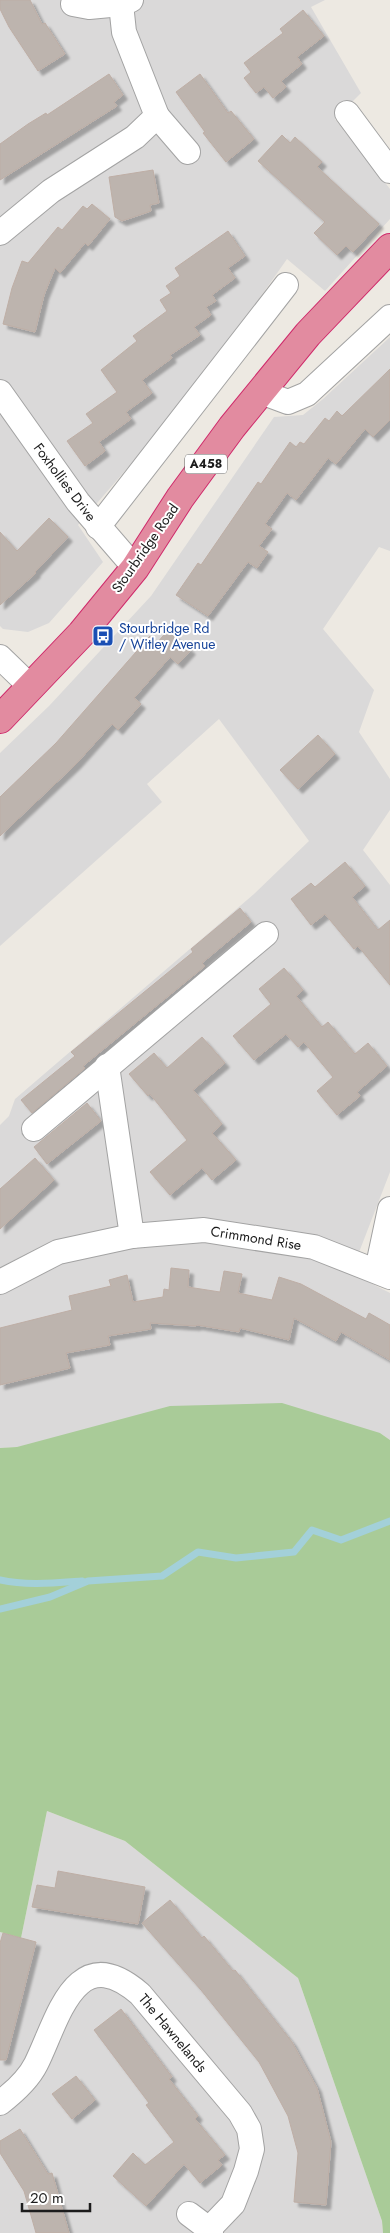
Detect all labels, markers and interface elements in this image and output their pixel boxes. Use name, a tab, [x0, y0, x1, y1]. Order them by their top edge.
street label: Foxhollies Drive	[29, 439, 101, 525]
road number: A458	[185, 454, 227, 474]
street label: Stourbridge Road	[107, 499, 183, 597]
place label: Stourbridge Rd / Witley Avenue	[119, 618, 215, 654]
bus stop icon: Stourbridge Rd / Witley Avenue	[91, 624, 115, 648]
street label: Crimmond Rise	[209, 1221, 303, 1255]
street label: The Hawnelands	[134, 1989, 212, 2077]
scale bar	[22, 2180, 90, 2212]
text: 20 m	[30, 2187, 64, 2209]

